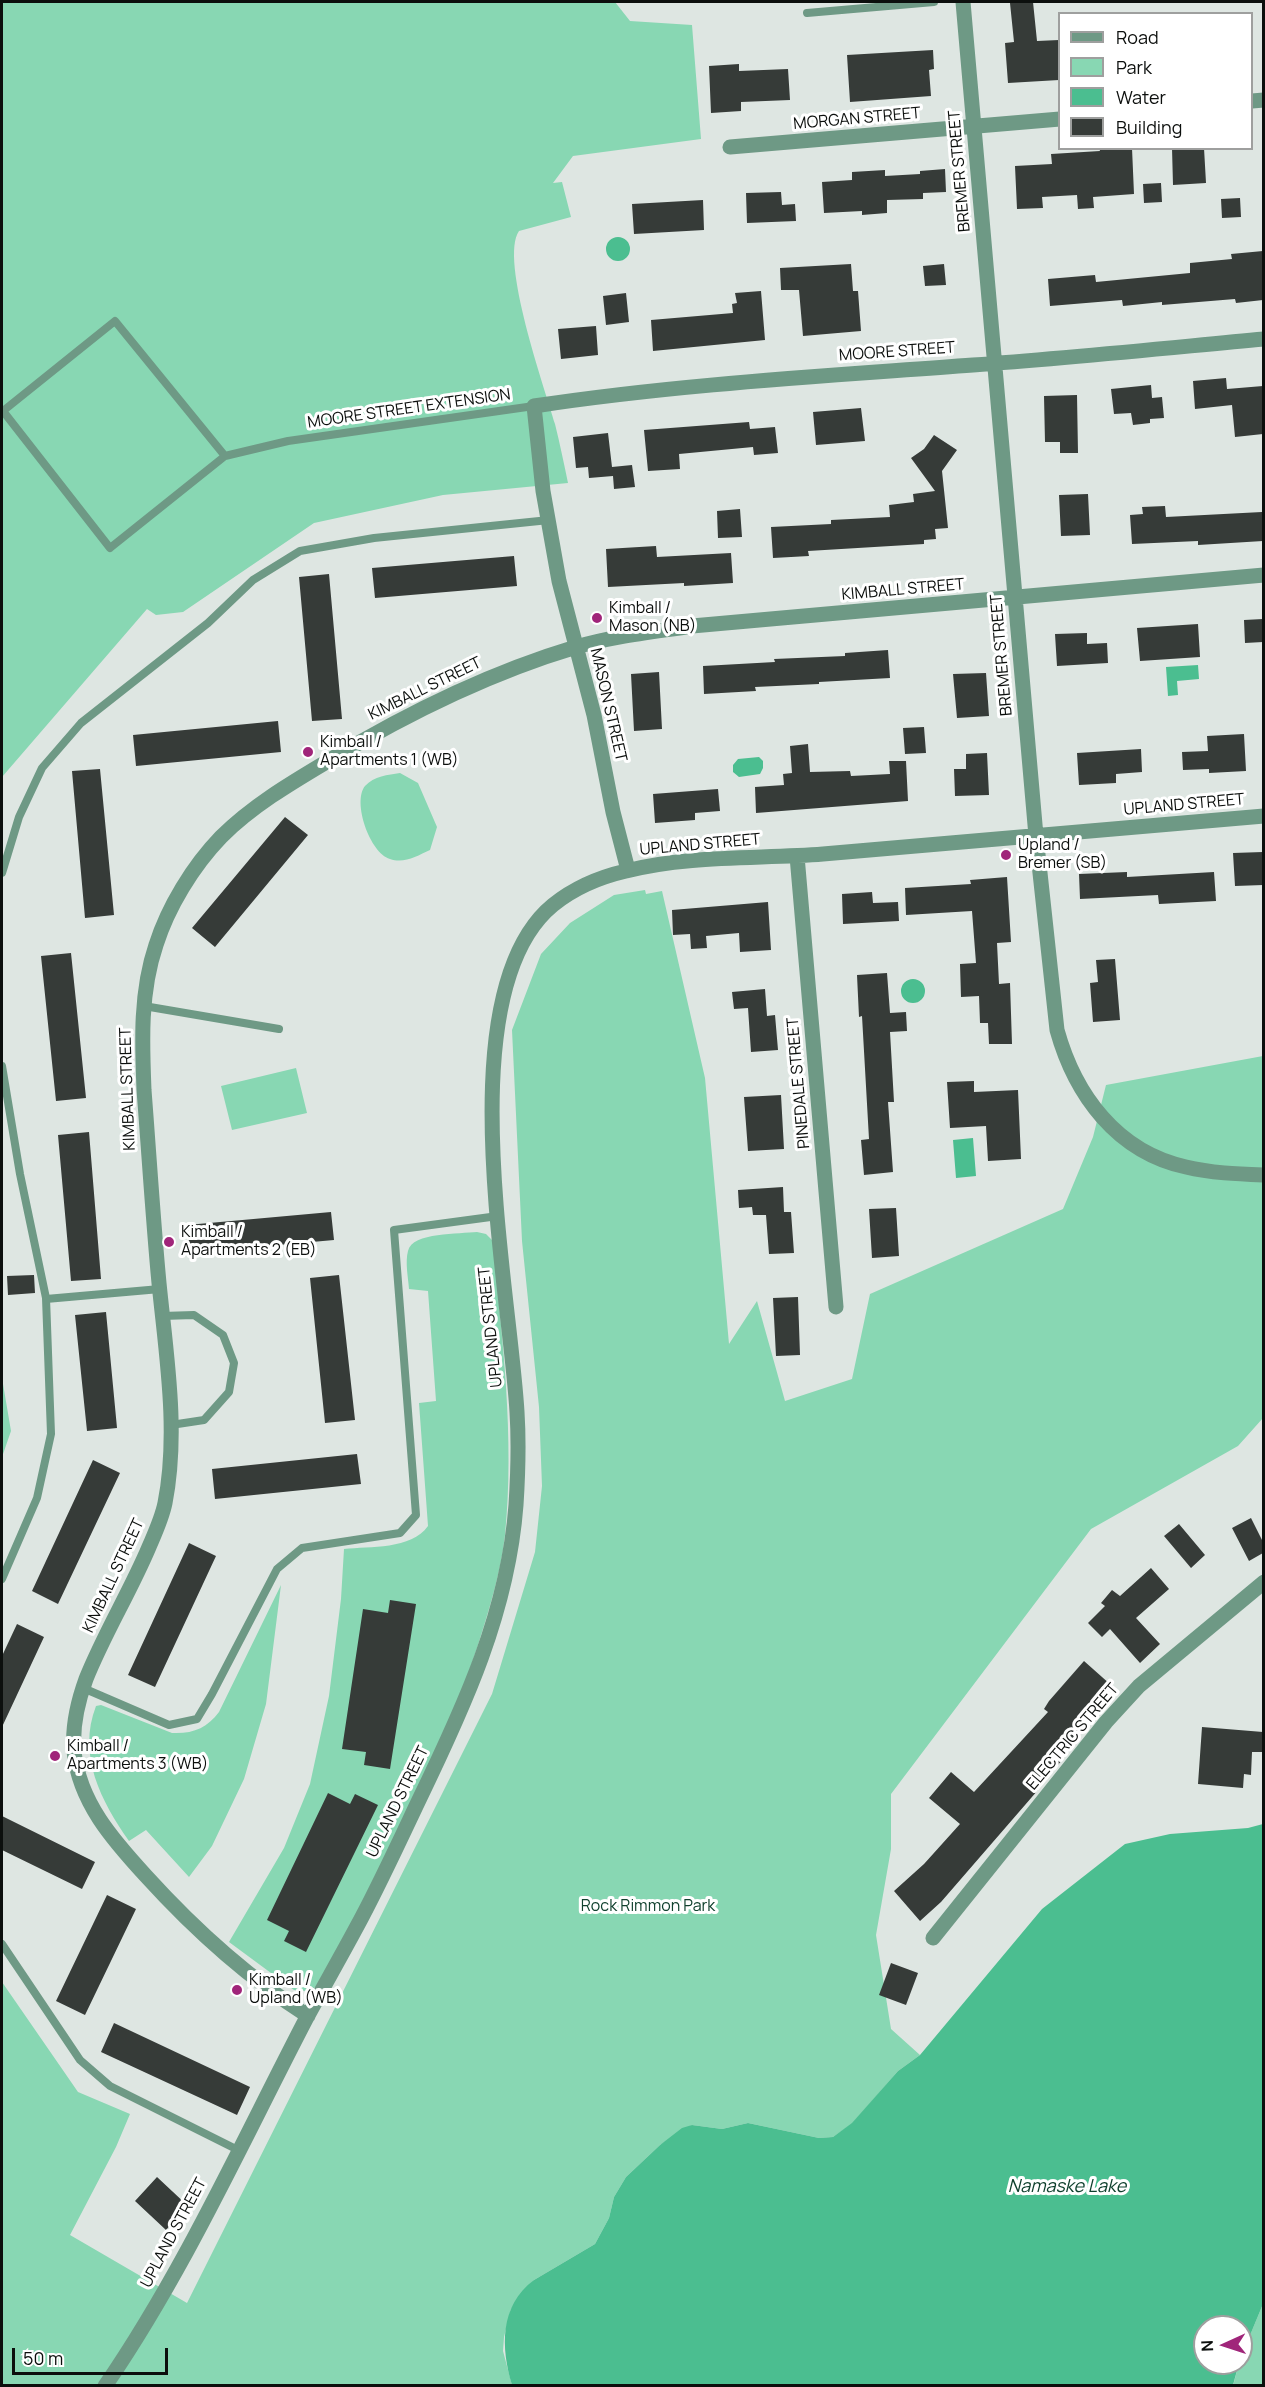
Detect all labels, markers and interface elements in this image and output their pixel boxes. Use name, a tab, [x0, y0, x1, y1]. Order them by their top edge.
legend	[1058, 12, 1253, 150]
text: Road	[1116, 25, 1159, 49]
text: Park	[1116, 55, 1152, 79]
text: Water	[1116, 85, 1166, 109]
street label: MORGAN STREET	[793, 104, 921, 134]
street label: BREMER STREET	[945, 109, 975, 233]
text: Building	[1116, 115, 1182, 139]
street label: MOORE STREET	[838, 338, 956, 366]
street label: MOORE STREET EXTENSION	[306, 385, 512, 433]
street label: KIMBALL STREET	[841, 575, 965, 605]
street label: BREMER STREET	[987, 593, 1017, 717]
place label: Kimball / Mason (NB)	[609, 599, 696, 637]
marker: Kimball / Mason (NB)	[590, 611, 604, 625]
street label: MASON STREET	[586, 646, 630, 764]
street label: KIMBALL STREET	[365, 653, 485, 725]
place label: Kimball / Apartments 1 (WB)	[320, 733, 459, 771]
marker: Kimball / Apartments 1 (WB)	[301, 745, 315, 759]
street label: UPLAND STREET	[1123, 790, 1245, 820]
street label: UPLAND STREET	[639, 830, 761, 860]
place label: Upland / Bremer (SB)	[1018, 836, 1107, 874]
marker: Upland / Bremer (SB)	[999, 848, 1013, 862]
street label: PINEDALE STREET	[784, 1017, 814, 1149]
street label: KIMBALL STREET	[116, 1027, 140, 1151]
place label: Kimball / Apartments 2 (EB)	[181, 1223, 317, 1261]
marker: Kimball / Apartments 2 (EB)	[162, 1235, 176, 1249]
street label: UPLAND STREET	[475, 1266, 507, 1388]
street label: KIMBALL STREET	[79, 1516, 149, 1636]
street label: ELECTRIC STREET	[1023, 1680, 1123, 1794]
place label: Kimball / Apartments 3 (WB)	[67, 1737, 208, 1775]
street label: UPLAND STREET	[363, 1743, 433, 1861]
marker: Kimball / Apartments 3 (WB)	[48, 1749, 62, 1763]
park label: Rock Rimmon Park	[581, 1897, 715, 1917]
place label: Kimball / Upland (WB)	[249, 1971, 343, 2009]
marker: Kimball / Upland (WB)	[230, 1983, 244, 1997]
street label: UPLAND STREET	[137, 2175, 211, 2291]
water label: Namaske Lake	[1008, 2176, 1126, 2198]
north arrow	[1193, 2315, 1253, 2375]
scale bar	[15, 2336, 171, 2374]
text: N	[1196, 2340, 1218, 2352]
text: 50 m	[23, 2346, 63, 2370]

